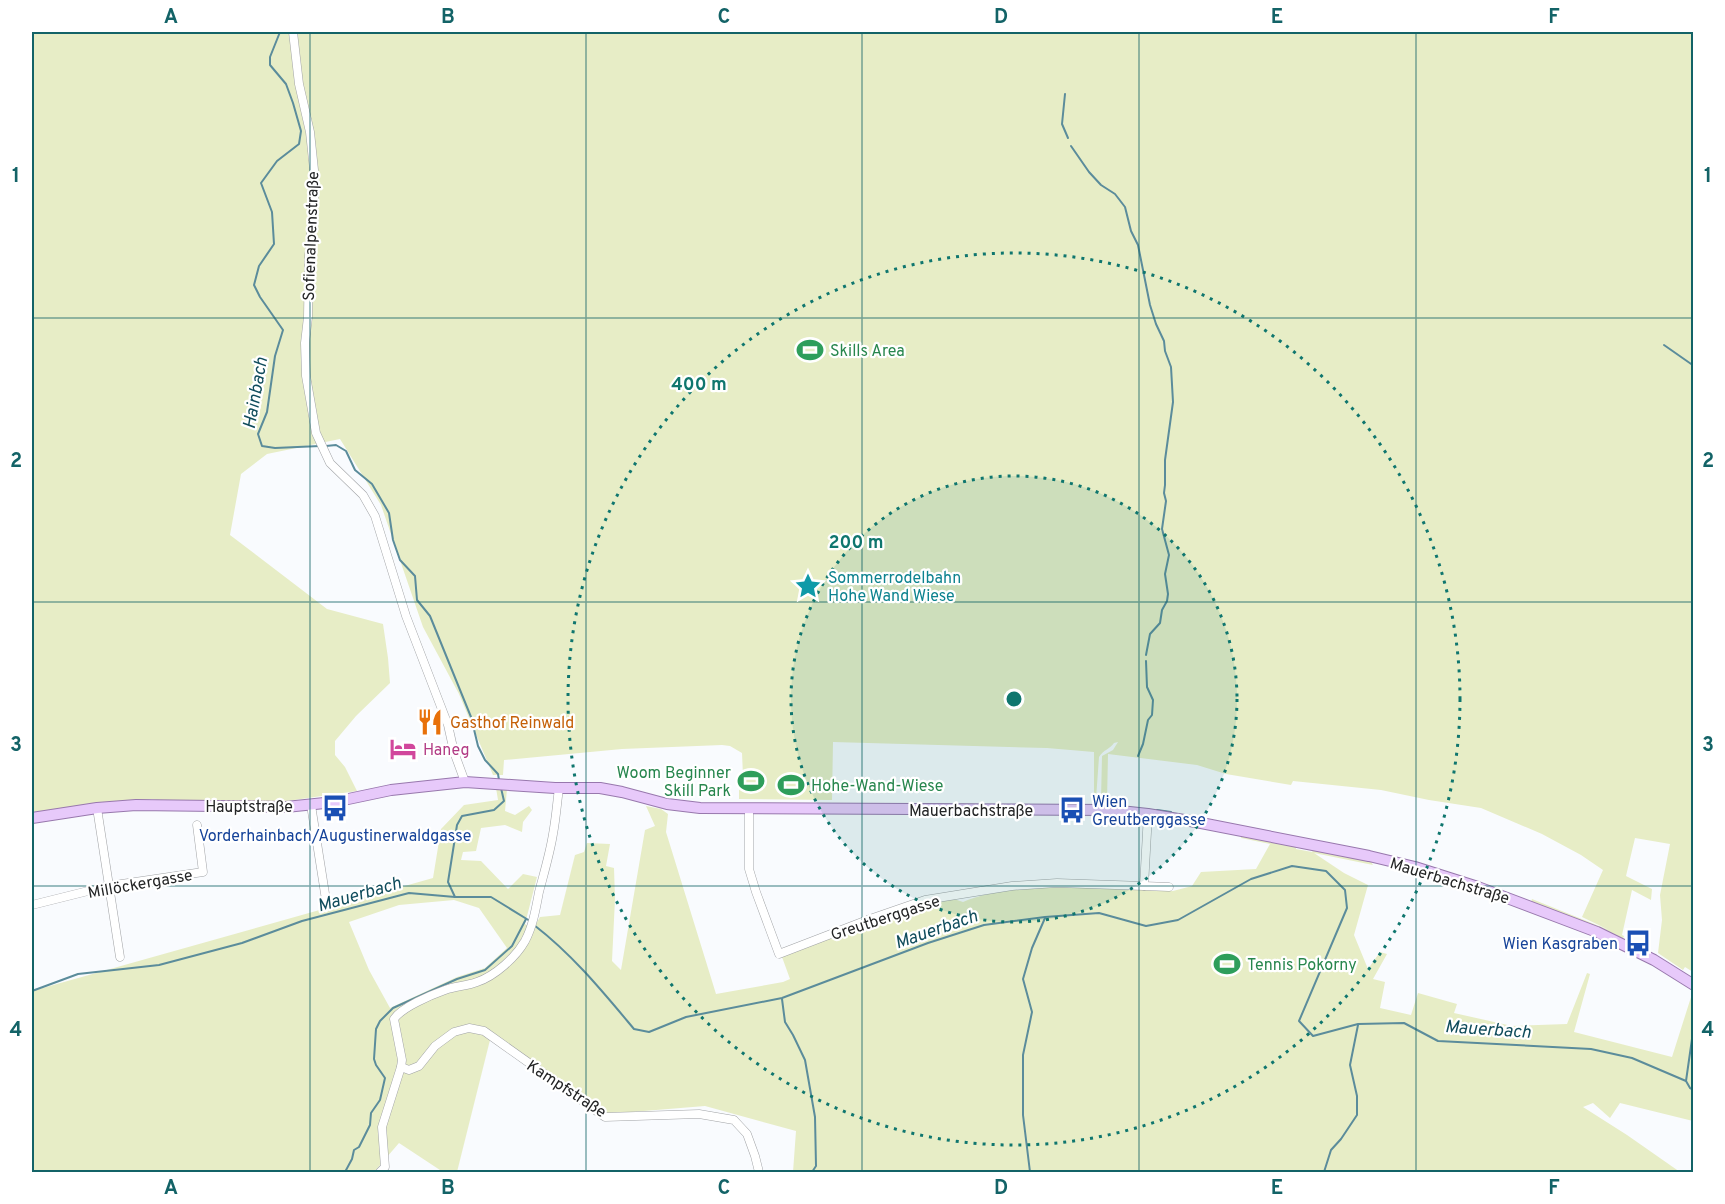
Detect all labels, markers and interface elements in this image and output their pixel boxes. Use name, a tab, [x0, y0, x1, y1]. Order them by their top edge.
text: A	[164, 5, 178, 31]
text: B	[441, 5, 455, 31]
text: C	[718, 5, 730, 31]
text: D	[994, 5, 1008, 31]
text: E	[1271, 5, 1283, 31]
text: F	[1548, 5, 1560, 31]
text: 1	[12, 164, 20, 190]
text: 1	[1704, 164, 1712, 190]
street label: Sofienalpenstraße	[300, 171, 324, 301]
sports icon: Skills Area	[795, 335, 825, 365]
place label: Skills Area	[830, 342, 905, 362]
water label: Hainbach	[239, 355, 274, 431]
text: 400 m	[671, 374, 727, 397]
text: 2	[10, 449, 22, 475]
text: 2	[1702, 449, 1714, 475]
text: 200 m	[828, 532, 884, 555]
place label: Sommerrodelbahn Hohe Wand Wiese	[828, 569, 961, 607]
place icon: Sommerrodelbahn Hohe Wand Wiese	[793, 571, 823, 601]
centre of rings	[1004, 689, 1024, 709]
restaurant icon: Gasthof Reinwald	[415, 707, 445, 737]
place label: Gasthof Reinwald	[450, 714, 574, 734]
text: 3	[10, 733, 22, 759]
text: 3	[1702, 733, 1714, 759]
hotel icon: Haneg	[388, 734, 418, 764]
place label: Haneg	[423, 741, 470, 761]
place label: Woom Beginner Skill Park	[616, 764, 731, 802]
sports icon: Woom Beginner Skill Park	[736, 766, 766, 796]
sports icon: Hohe-Wand-Wiese	[776, 770, 806, 800]
place label: Hohe-Wand-Wiese	[811, 777, 943, 797]
bus stop icon: Vorderhainbach/Augustinerwaldgasse	[320, 793, 350, 823]
place label: Wien Greutberggasse	[1092, 793, 1206, 831]
bus stop icon: Wien Greutberggasse	[1057, 795, 1087, 825]
street label: Hauptstraße	[205, 798, 293, 818]
street label: Mauerbachstraße	[909, 802, 1033, 822]
place label: Vorderhainbach/Augustinerwaldgasse	[199, 827, 471, 847]
street label: Mauerbachstraße	[1387, 854, 1512, 910]
street label: Millöckergasse	[86, 866, 194, 904]
water label: Mauerbach	[315, 872, 404, 918]
street label: Greutberggasse	[828, 892, 943, 946]
water label: Mauerbach	[892, 905, 981, 955]
bus stop icon: Wien Kasgraben	[1623, 928, 1653, 958]
place label: Wien Kasgraben	[1502, 935, 1618, 955]
sports icon: Tennis Pokorny	[1212, 949, 1242, 979]
place label: Tennis Pokorny	[1247, 956, 1357, 976]
water label: Mauerbach	[1444, 1016, 1532, 1045]
text: 4	[10, 1018, 22, 1044]
text: 4	[1702, 1018, 1714, 1044]
street label: Kampfstraße	[522, 1056, 610, 1123]
text: A	[164, 1176, 178, 1202]
text: B	[441, 1176, 455, 1202]
text: C	[718, 1176, 730, 1202]
text: D	[994, 1176, 1008, 1202]
text: E	[1271, 1176, 1283, 1202]
text: F	[1548, 1176, 1560, 1202]

